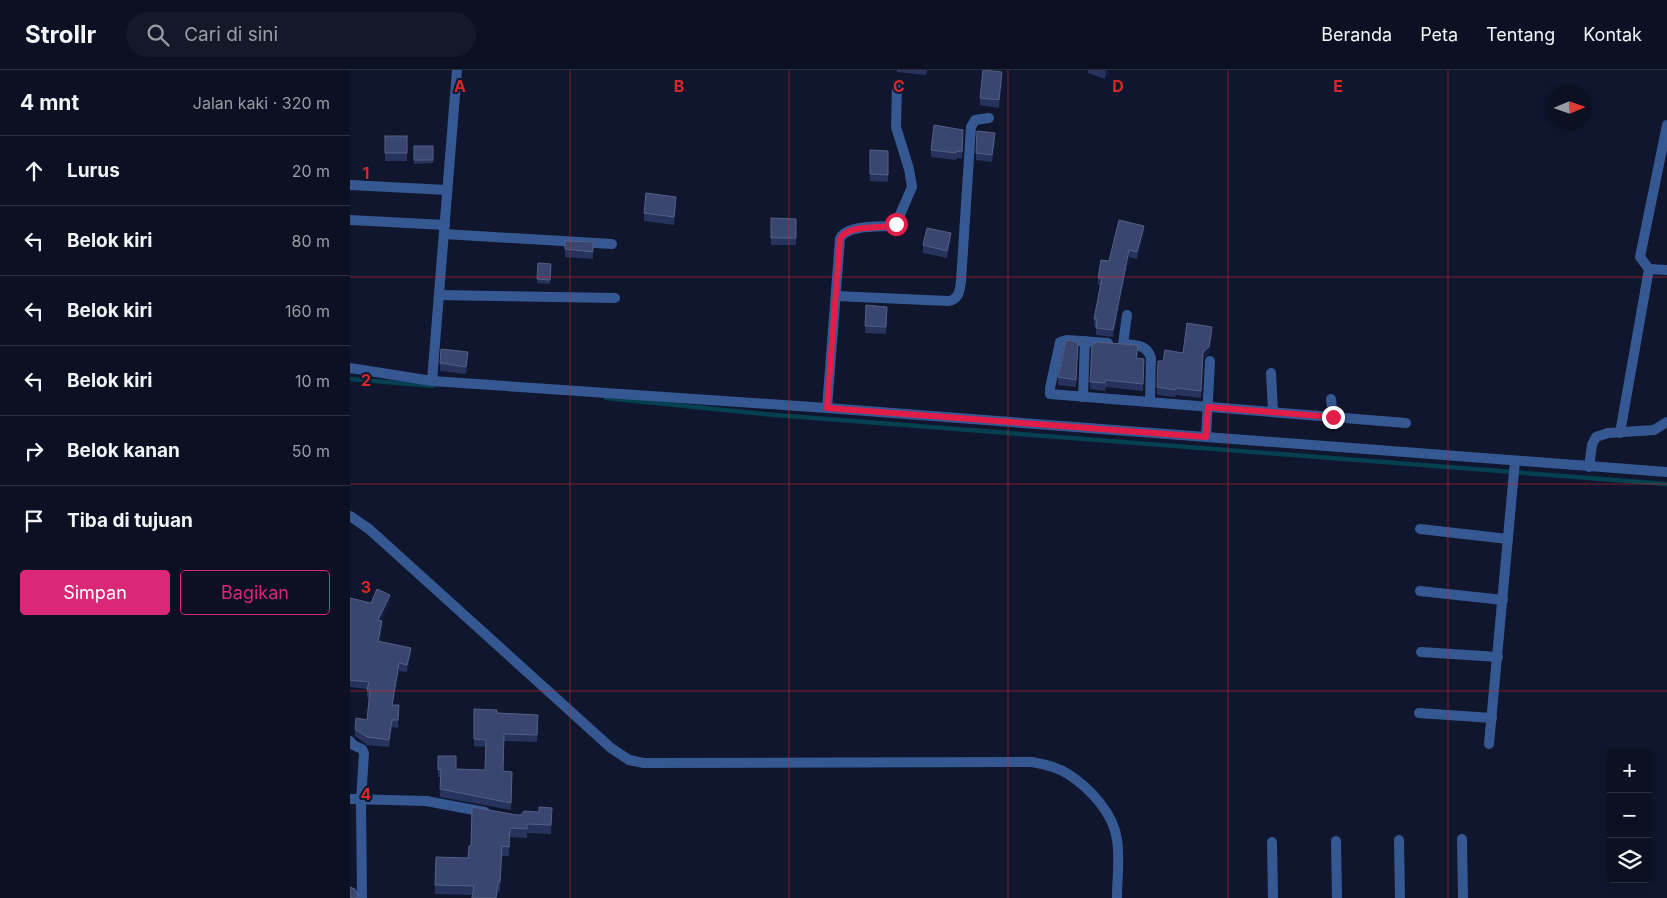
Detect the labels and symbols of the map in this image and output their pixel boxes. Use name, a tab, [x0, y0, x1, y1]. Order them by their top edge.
text: A	[454, 76, 466, 96]
text: B	[674, 76, 684, 96]
text: C	[893, 76, 905, 96]
text: D	[1112, 76, 1124, 96]
text: E	[1333, 76, 1343, 96]
north arrow	[1547, 85, 1592, 130]
text: 1	[363, 163, 369, 183]
route start	[885, 213, 908, 236]
text: 2	[361, 370, 371, 390]
route end	[1322, 406, 1345, 429]
text: 3	[361, 577, 371, 597]
text: 4	[361, 784, 372, 804]

